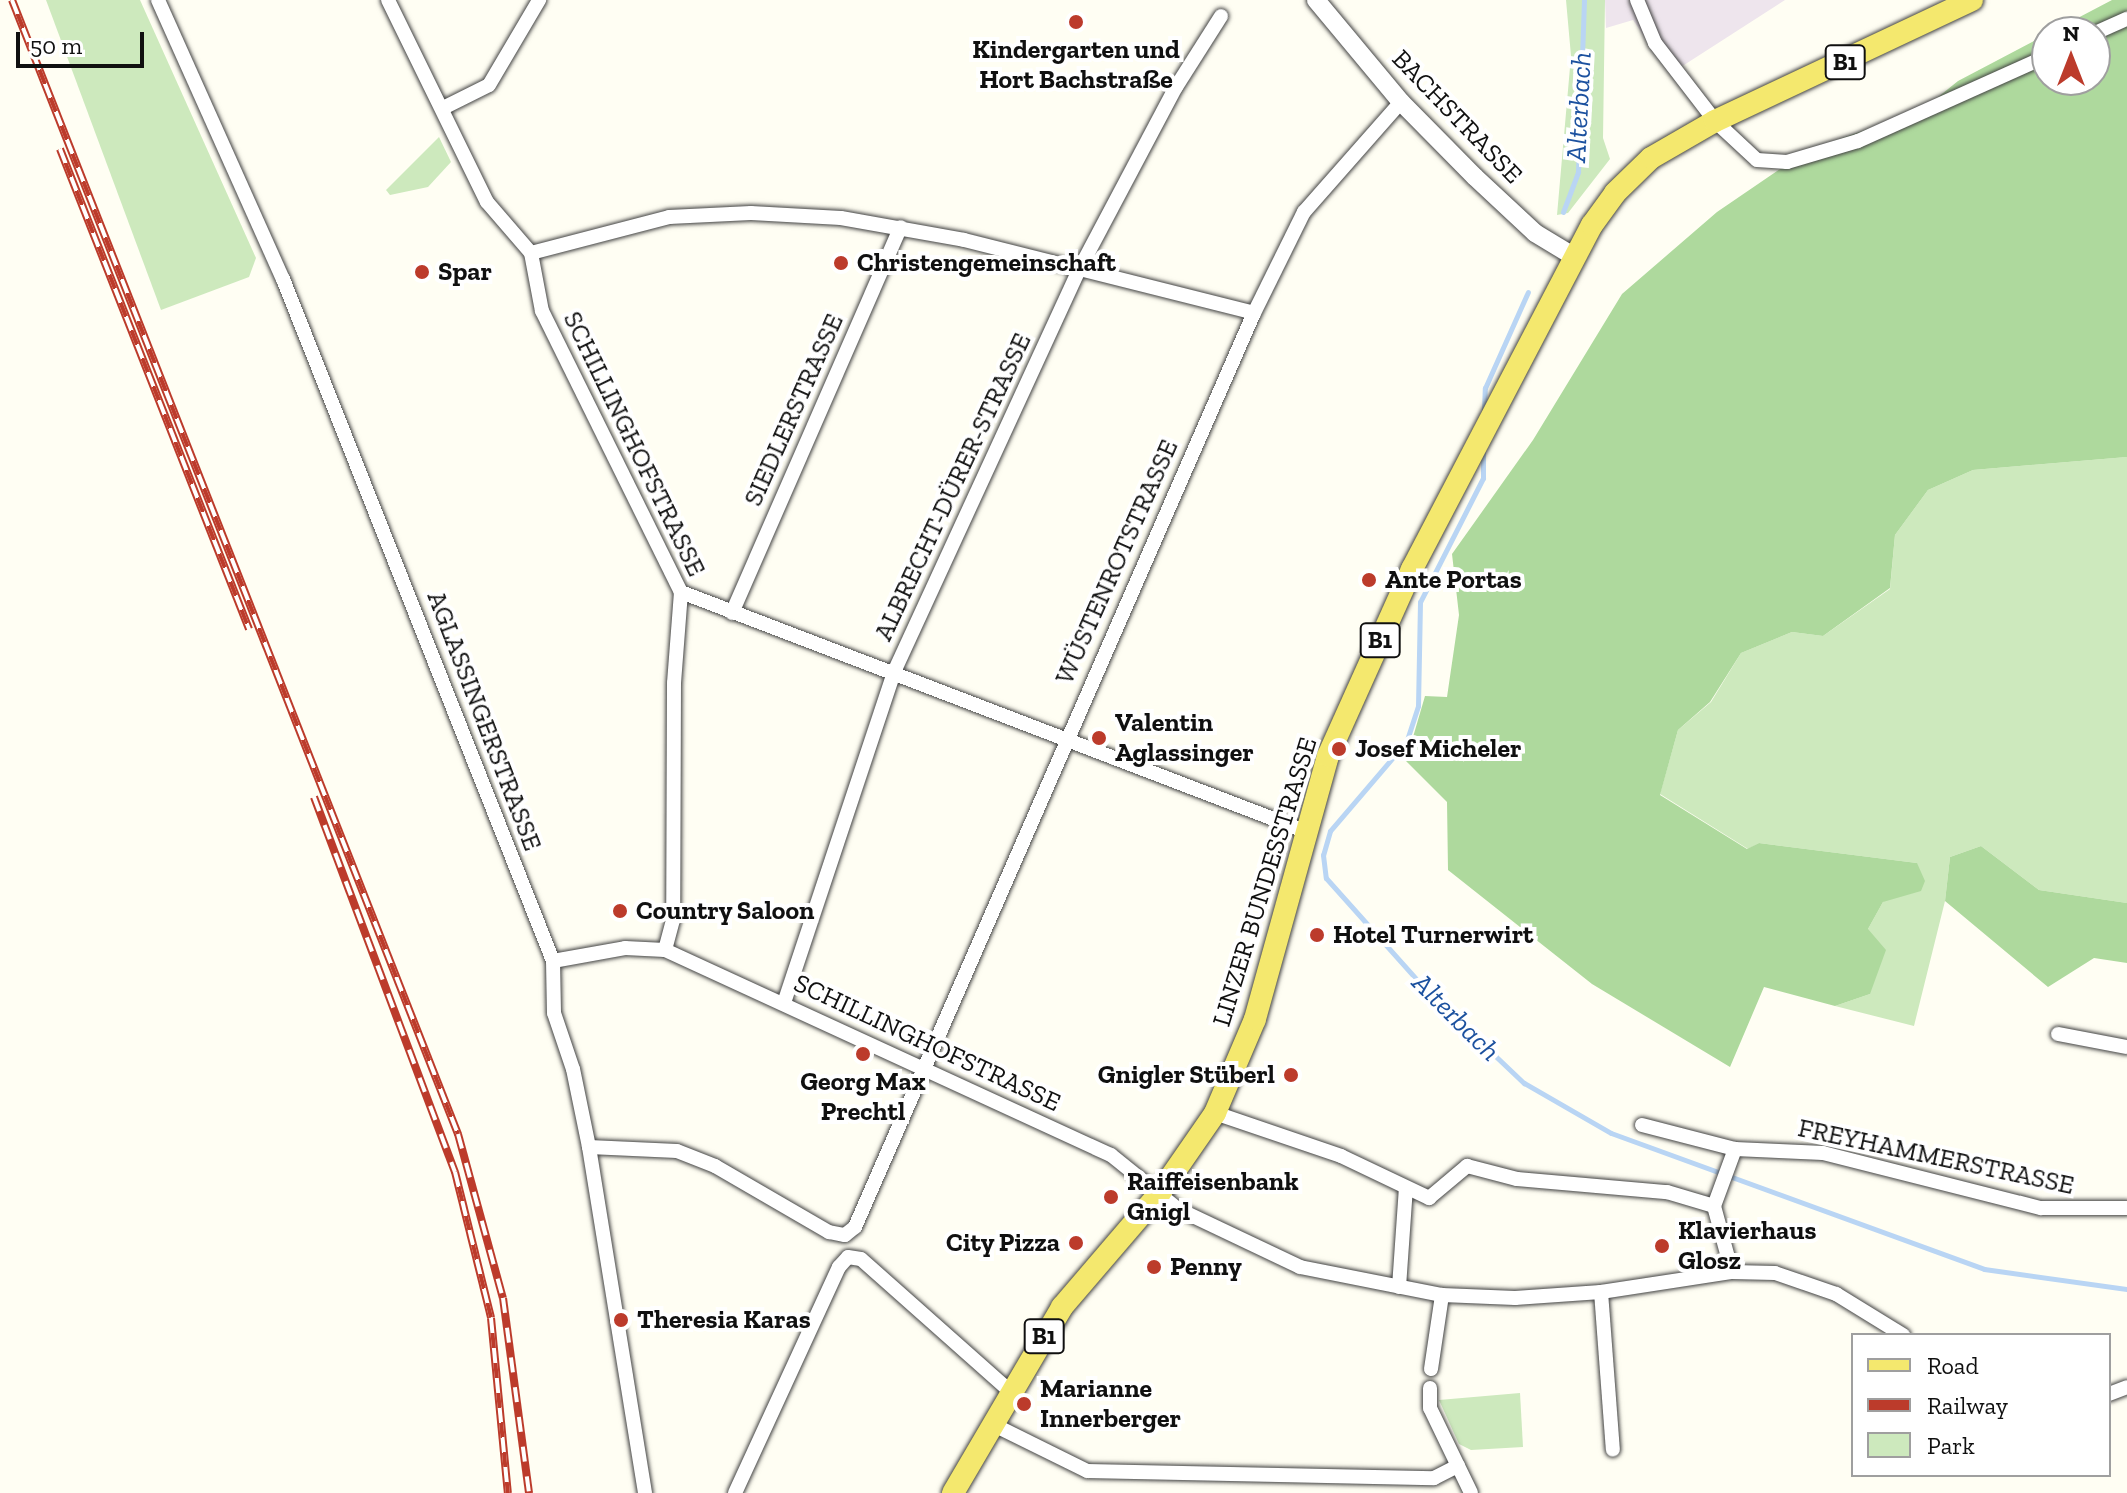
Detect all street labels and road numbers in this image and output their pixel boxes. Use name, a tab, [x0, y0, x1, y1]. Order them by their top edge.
road number: B1	[1823, 42, 1867, 82]
street label: BACHSTRASSE	[1385, 44, 1529, 190]
street label: SCHILLINGHOFSTRASSE	[556, 307, 712, 581]
street label: SIEDLERSTRASSE	[738, 309, 850, 511]
street label: ALBRECHT-DÜRER-STRASSE	[868, 328, 1038, 646]
street label: WÜSTENROTSTRASSE	[1049, 435, 1185, 689]
street label: AGLASSINGERSTRASSE	[420, 587, 548, 855]
road number: B1	[1358, 620, 1402, 660]
street label: LINZER BUNDESSTRASSE	[1206, 734, 1324, 1030]
street label: SCHILLINGHOFSTRASSE	[789, 967, 1065, 1119]
street label: FREYHAMMERSTRASSE	[1795, 1112, 2077, 1202]
road number: B1	[1022, 1316, 1066, 1356]

